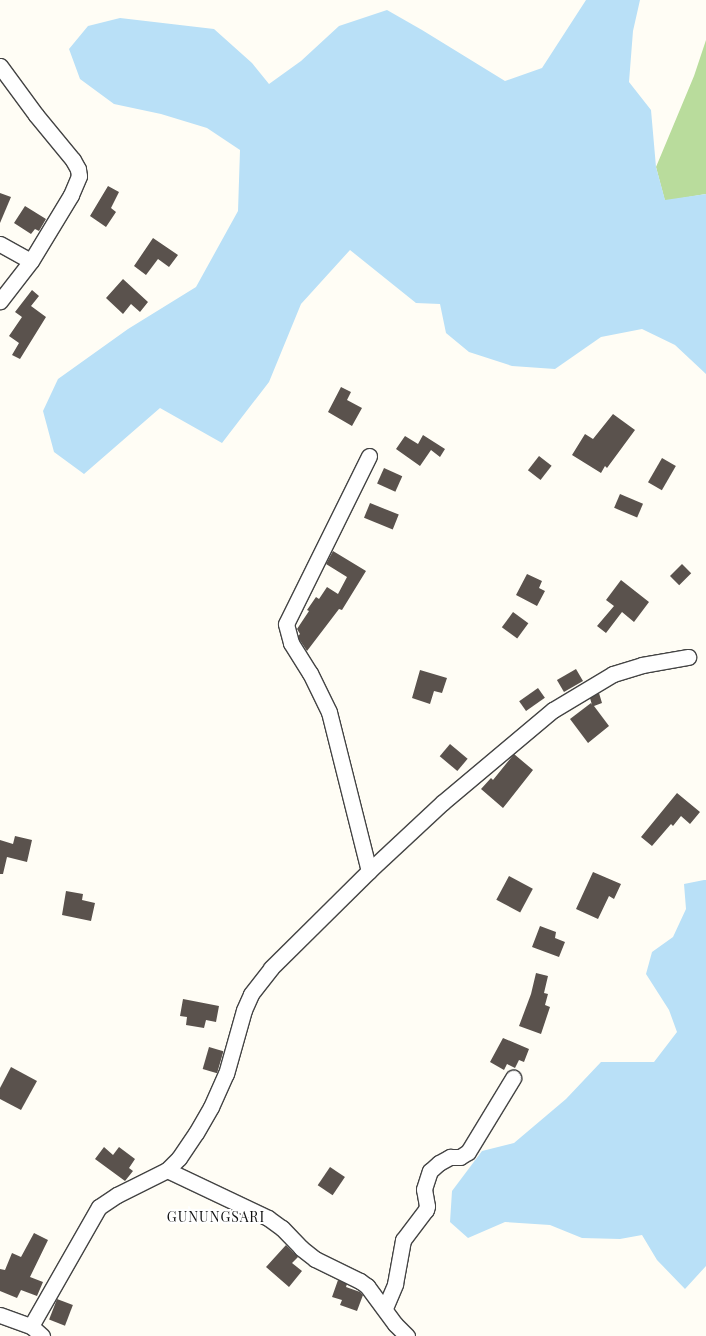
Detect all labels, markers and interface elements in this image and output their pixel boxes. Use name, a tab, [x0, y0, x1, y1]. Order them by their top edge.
district label: GUNUNGSARI	[167, 1209, 265, 1225]

